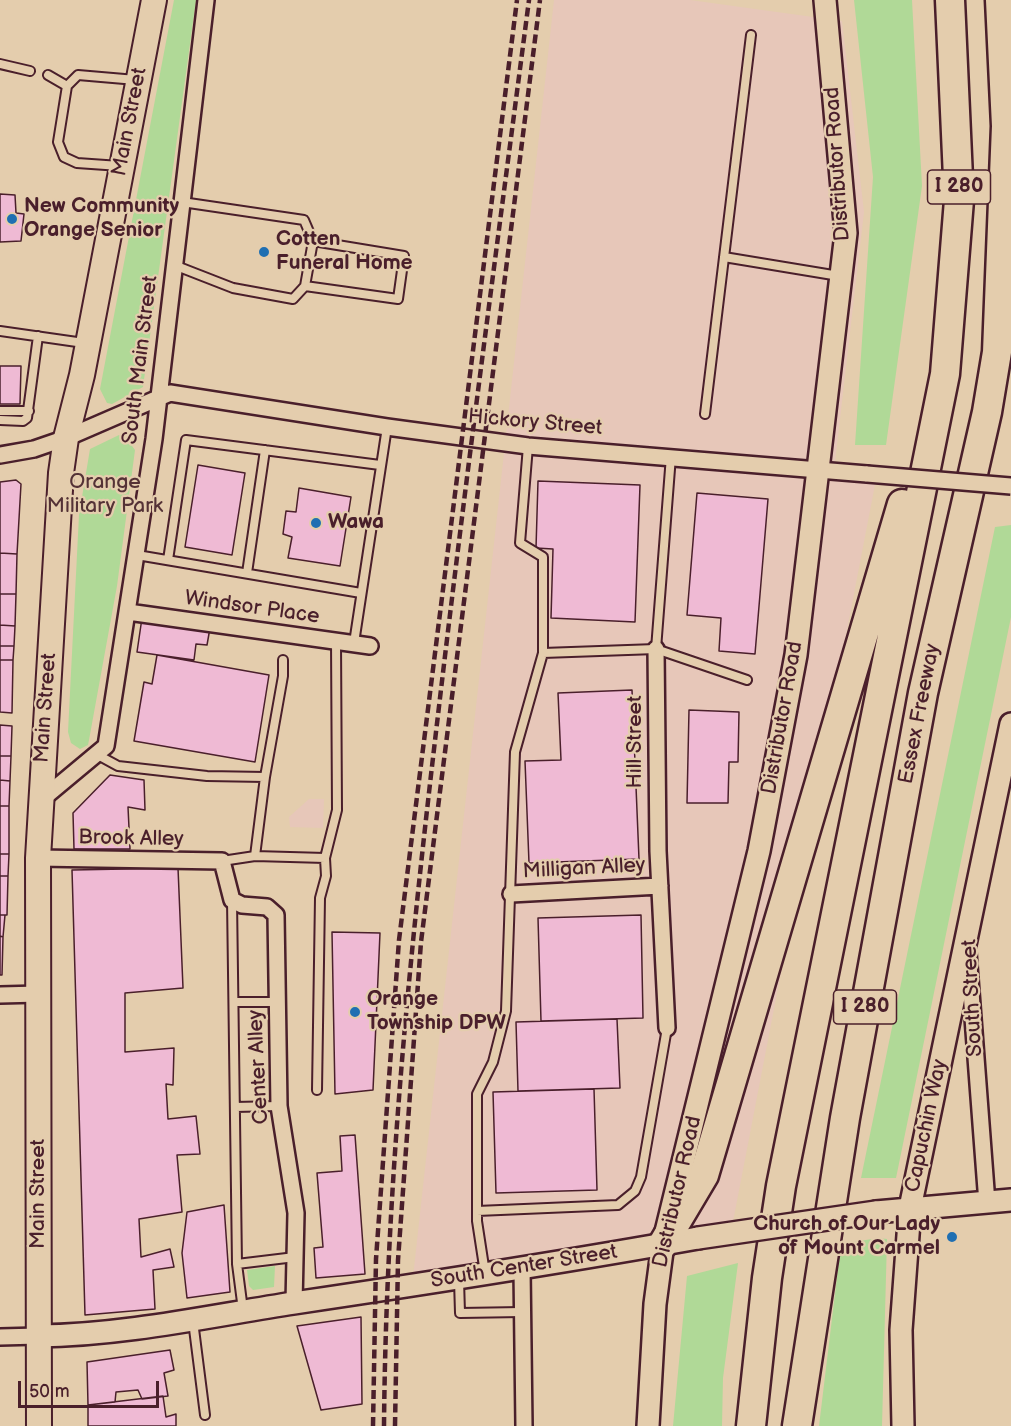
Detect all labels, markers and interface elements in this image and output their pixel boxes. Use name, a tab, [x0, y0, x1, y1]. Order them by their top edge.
street label: Main Street	[107, 66, 153, 178]
street label: Distributor Road	[820, 86, 856, 242]
road number: I 280	[928, 170, 990, 204]
place label: New Community Orange Senior	[24, 194, 179, 244]
marker: New Community Orange Senior	[5, 212, 19, 226]
place label: Cotten Funeral Home	[276, 227, 413, 277]
marker: Cotten Funeral Home	[257, 245, 271, 259]
street label: South Main Street	[118, 274, 164, 446]
street label: Hickory Street	[467, 405, 603, 441]
park label: Orange Military Park	[47, 470, 163, 520]
place label: Wawa	[328, 510, 384, 536]
marker: Wawa	[309, 516, 323, 530]
street label: Windsor Place	[183, 586, 321, 630]
street label: Distributor Road	[757, 640, 809, 796]
street label: Essex Freeway	[894, 642, 946, 786]
street label: Main Street	[30, 652, 62, 764]
street label: Hill Street	[623, 696, 649, 788]
street label: Brook Alley	[78, 825, 184, 853]
street label: Milligan Alley	[522, 853, 646, 885]
street label: South Street	[957, 939, 989, 1057]
place label: Orange Township DPW	[367, 987, 506, 1037]
road number: I 280	[834, 990, 896, 1024]
marker: Orange Township DPW	[348, 1005, 362, 1019]
street label: Center Alley	[243, 1009, 275, 1125]
street label: Capuchin Way	[901, 1057, 953, 1195]
street label: Distributor Road	[648, 1114, 708, 1270]
street label: Main Street	[26, 1139, 52, 1249]
place label: Church of Our Lady of Mount Carmel	[753, 1212, 940, 1262]
marker: Church of Our Lady of Mount Carmel	[945, 1230, 959, 1244]
street label: South Center Street	[429, 1240, 619, 1294]
scale bar	[21, 1369, 162, 1407]
text: 50 m	[29, 1381, 70, 1402]

